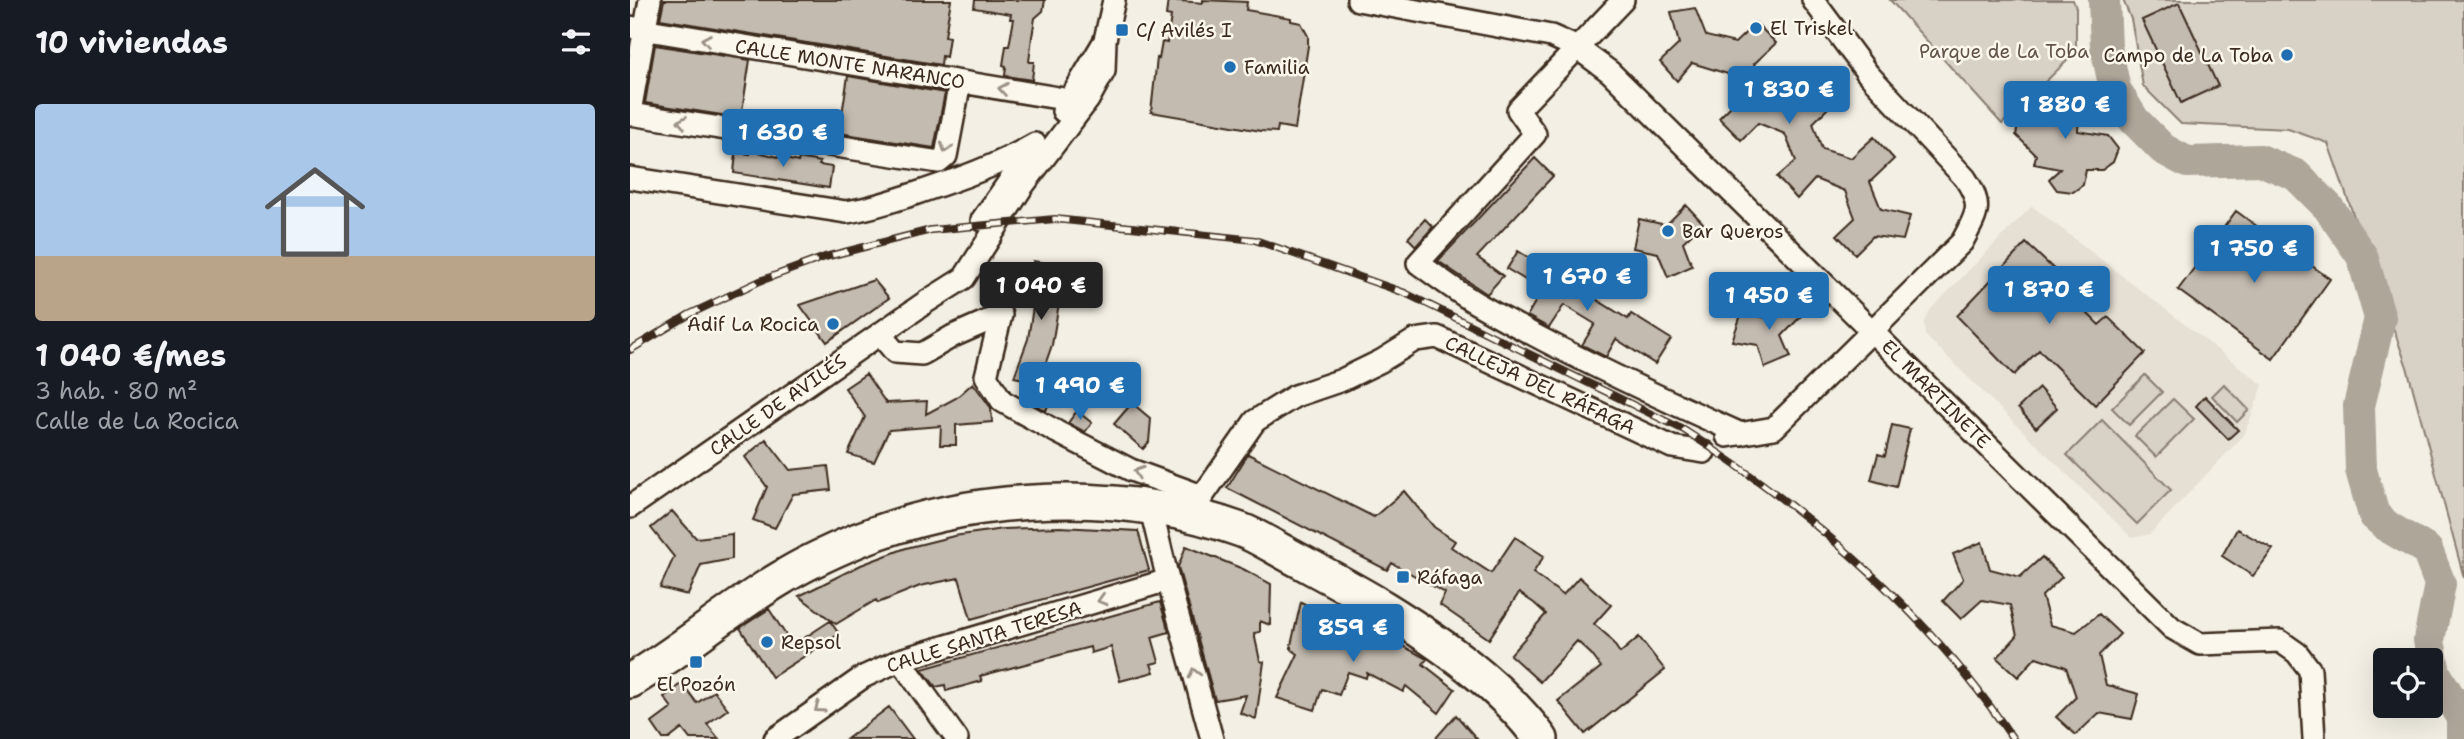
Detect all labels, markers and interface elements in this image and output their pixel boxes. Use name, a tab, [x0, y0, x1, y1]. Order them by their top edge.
place label: El Triskel	[1770, 16, 1853, 41]
place label: C/ Avilés I	[1136, 18, 1232, 43]
marker: El Triskel	[1748, 20, 1764, 36]
text: 10 viviendas	[35, 22, 228, 63]
marker: C/ Avilés I	[1114, 22, 1130, 38]
icon: filters	[557, 23, 595, 61]
one-way arrow	[700, 33, 712, 48]
street label: CALLE MONTE NARANCO	[733, 33, 967, 95]
park label: Parque de La Toba	[1919, 39, 2089, 64]
place label: Campo de La Toba	[2103, 43, 2273, 68]
marker: Campo de La Toba	[2279, 47, 2295, 63]
place label: Familia	[1244, 55, 1310, 80]
marker: Familia	[1222, 59, 1238, 75]
pin: 1 830 €	[1724, 66, 1854, 126]
text: 1 830 €	[1744, 74, 1834, 104]
one-way arrow	[997, 82, 1009, 97]
pin: 1 880 €	[2000, 82, 2130, 141]
text: 1 880 €	[2020, 89, 2110, 119]
pin: 1 630 €	[718, 110, 848, 169]
one-way arrow	[676, 115, 688, 130]
text: 1 630 €	[738, 117, 828, 147]
one-way arrow	[940, 141, 954, 154]
icon: home	[252, 149, 378, 275]
place label: Bar Queros	[1682, 219, 1784, 244]
marker: Bar Queros	[1660, 223, 1676, 239]
pin: 1 750 €	[2189, 226, 2319, 285]
text: 1 750 €	[2210, 233, 2298, 263]
pin: 1 670 €	[1522, 254, 1652, 313]
text: 1 670 €	[1542, 261, 1632, 291]
pin: 1 040 €	[976, 262, 1106, 322]
pin: 1 870 €	[1984, 266, 2114, 326]
text: 1 040 €	[996, 270, 1086, 300]
pin: 1 450 €	[1704, 272, 1834, 332]
text: 1 870 €	[2004, 274, 2094, 304]
text: 1 450 €	[1725, 280, 1813, 310]
place label: Adif La Rocica	[687, 312, 819, 337]
marker: Adif La Rocica	[825, 316, 841, 332]
street label: CALLEJA DEL RÁFAGA	[1441, 329, 1640, 440]
street label: EL MARTINETE	[1876, 334, 1996, 454]
text: 1 040 €/mes	[35, 335, 226, 376]
street label: CALLE DE AVILÉS	[704, 348, 851, 462]
pin: 1 490 €	[1015, 362, 1145, 422]
text: 1 490 €	[1035, 370, 1125, 400]
text: 3 hab. · 80 m²	[35, 376, 198, 406]
text: Calle de La Rocica	[35, 406, 239, 436]
one-way arrow	[1133, 466, 1145, 480]
place label: Ráfaga	[1417, 565, 1483, 590]
marker: Ráfaga	[1395, 569, 1411, 585]
one-way arrow	[1097, 592, 1109, 607]
street label: CALLE SANTA TERESA	[883, 595, 1085, 679]
pin: 859 €	[1304, 604, 1402, 664]
text: 859 €	[1318, 612, 1388, 642]
place label: Repsol	[781, 630, 841, 655]
marker: Repsol	[759, 634, 775, 650]
map controls	[2373, 648, 2443, 718]
button: locate	[2373, 648, 2443, 718]
marker: El Pozón	[688, 654, 704, 670]
one-way arrow	[1188, 667, 1203, 679]
place label: El Pozón	[656, 672, 736, 697]
one-way arrow	[814, 700, 827, 712]

